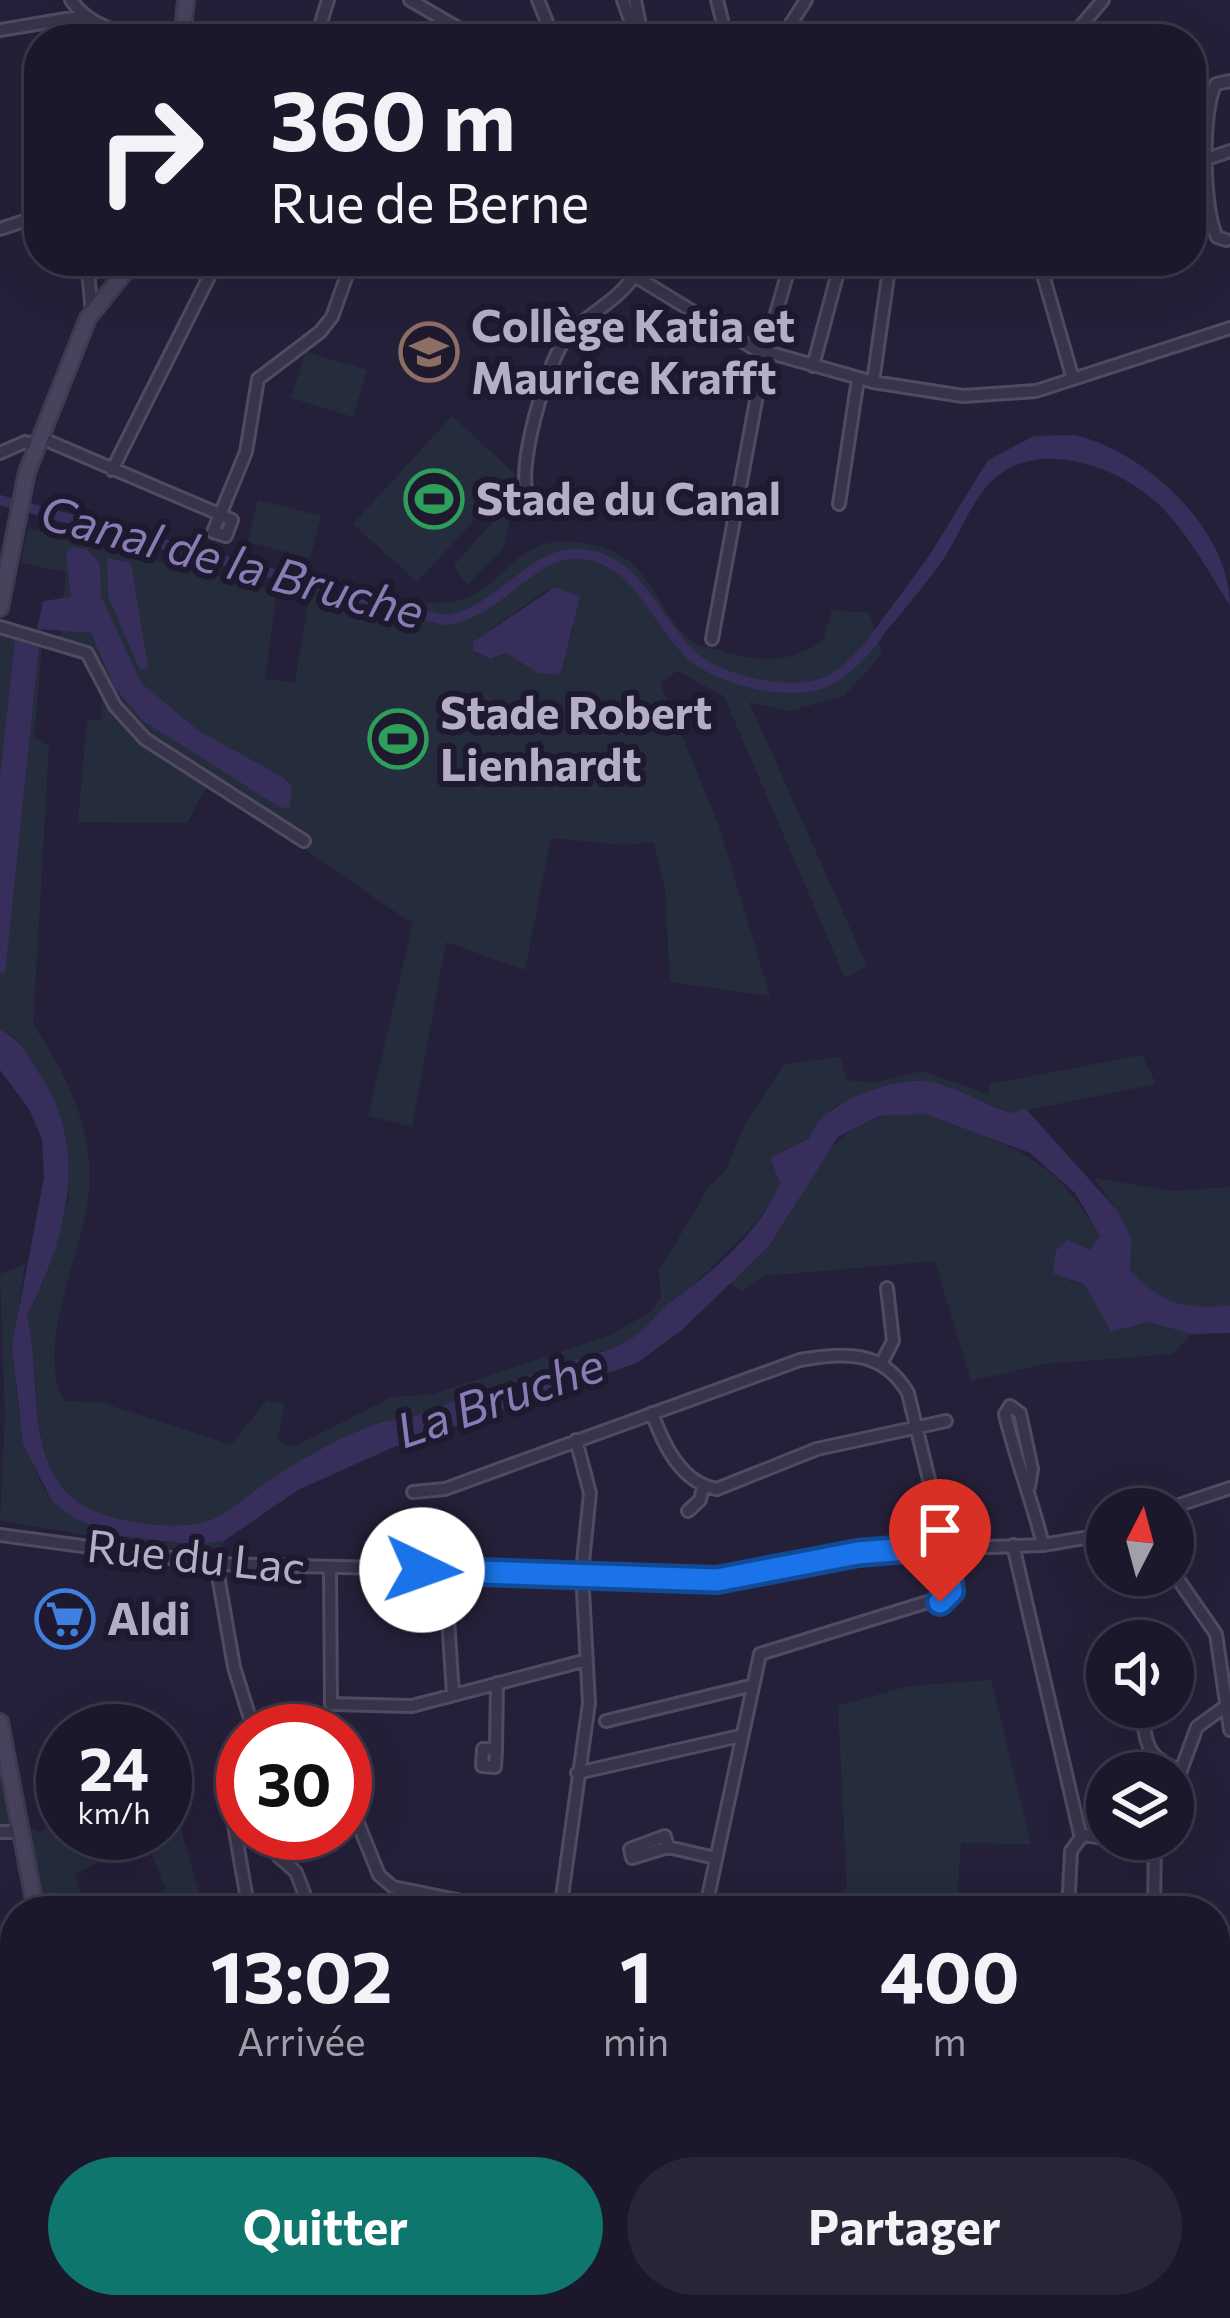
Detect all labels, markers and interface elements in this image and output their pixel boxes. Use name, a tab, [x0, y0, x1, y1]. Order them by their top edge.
text: 360 m	[270, 66, 516, 168]
icon: right	[72, 72, 228, 228]
text: Rue de Berne	[270, 168, 589, 234]
place label: Collège Katia et Maurice Krafft	[471, 296, 795, 403]
school or university icon: Collège Katia et Maurice Krafft	[398, 321, 460, 383]
sports icon: Stade du Canal	[403, 468, 465, 530]
place label: Stade du Canal	[476, 469, 781, 524]
water label: Canal de la Bruche	[35, 480, 431, 639]
place label: Stade Robert Lienhardt	[440, 683, 712, 790]
sports icon: Stade Robert Lienhardt	[367, 708, 429, 770]
water label: La Bruche	[388, 1333, 611, 1459]
pin	[889, 1479, 991, 1602]
north arrow	[1086, 1488, 1194, 1596]
map controls	[1086, 1488, 1194, 1860]
icon: arrive	[907, 1497, 973, 1563]
position arrow	[359, 1507, 485, 1633]
street label: Rue du Lac	[85, 1516, 308, 1593]
supermarket icon: Aldi	[34, 1588, 96, 1650]
place label: Aldi	[107, 1589, 190, 1644]
button: sound	[1086, 1620, 1194, 1728]
speed limit sign: 30	[216, 1704, 372, 1860]
text: 24	[79, 1730, 149, 1803]
button: layers	[1086, 1752, 1194, 1860]
text: km/h	[78, 1793, 150, 1830]
text: 13:02	[210, 1930, 392, 2018]
text: 1	[620, 1930, 652, 2018]
text: 400	[880, 1930, 1020, 2018]
text: Arrivée	[237, 2016, 366, 2064]
text: min	[603, 2016, 669, 2064]
text: m	[933, 2016, 967, 2064]
button: Quitter	[48, 2157, 603, 2295]
button: Partager	[627, 2157, 1182, 2295]

